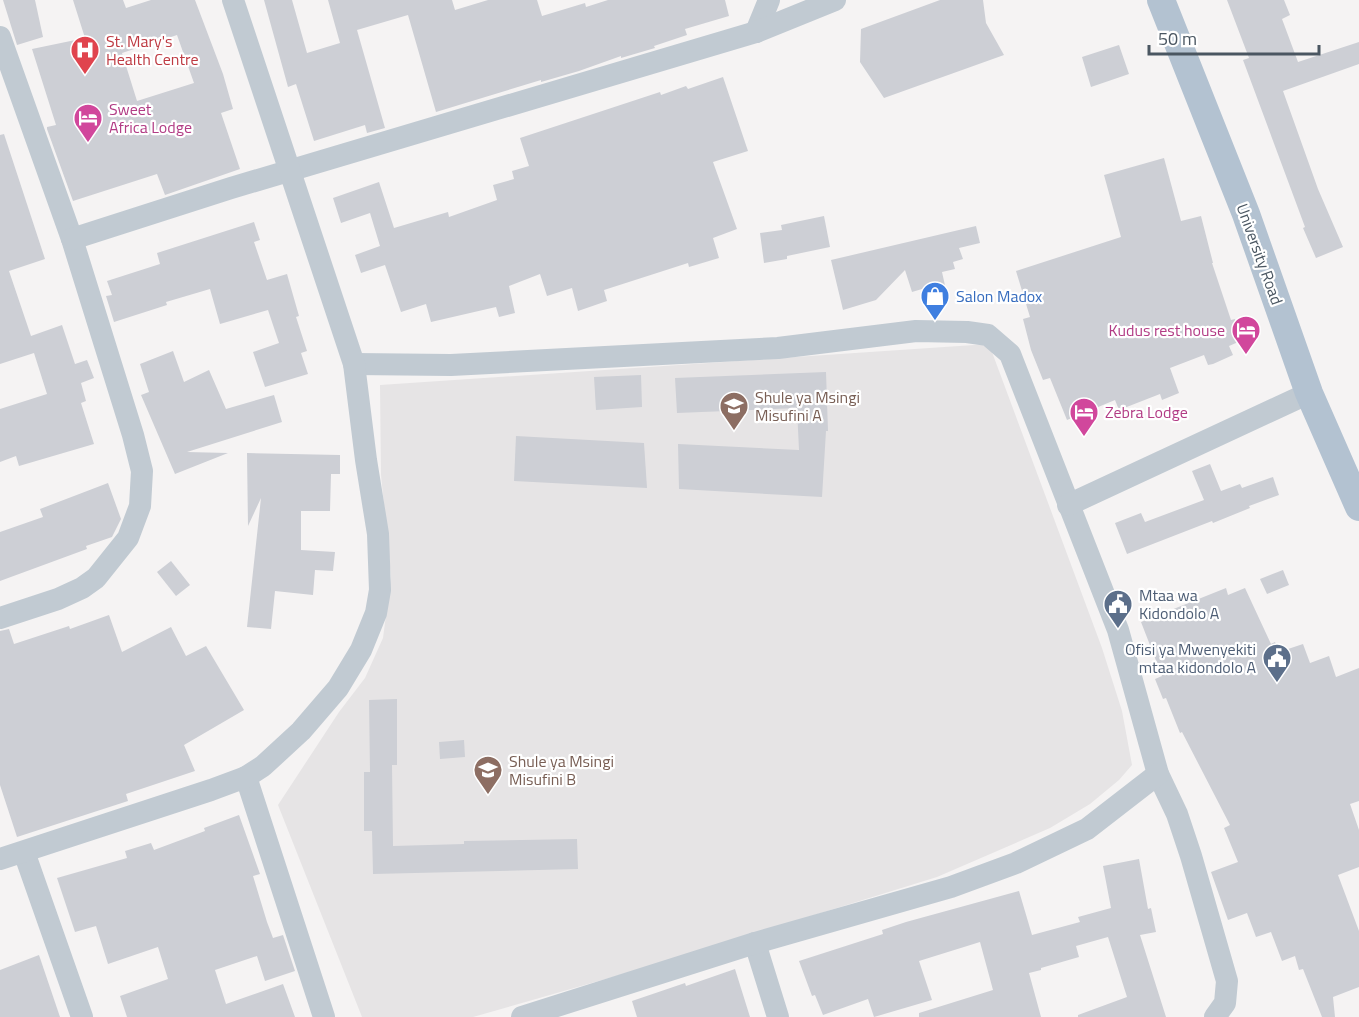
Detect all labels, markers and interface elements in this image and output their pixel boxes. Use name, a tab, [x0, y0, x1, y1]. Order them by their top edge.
scale bar	[1149, 18, 1318, 56]
text: 50 m	[1158, 25, 1197, 52]
place label: St. Mary's Health Centre	[106, 29, 198, 71]
hospital icon: St. Mary's Health Centre	[69, 34, 101, 76]
place label: Sweet Africa Lodge	[109, 97, 192, 139]
hotel icon: Sweet Africa Lodge	[72, 102, 104, 144]
street label: University Road	[1231, 200, 1289, 308]
shop icon: Salon Madox	[919, 280, 951, 322]
place label: Salon Madox	[956, 284, 1042, 308]
hotel icon: Kudus rest house	[1230, 314, 1262, 356]
place label: Kudus rest house	[1109, 318, 1225, 342]
place label: Shule ya Msingi Misufini A	[755, 385, 860, 427]
school or university icon: Shule ya Msingi Misufini A	[718, 390, 750, 432]
hotel icon: Zebra Lodge	[1068, 396, 1100, 438]
place label: Zebra Lodge	[1105, 400, 1188, 424]
place label: Mtaa wa Kidondolo A	[1139, 583, 1220, 625]
public building icon: Mtaa wa Kidondolo A	[1102, 588, 1134, 630]
place label: Ofisi ya Mwenyekiti mtaa kidondolo A	[1125, 637, 1256, 679]
public building icon: Ofisi ya Mwenyekiti mtaa kidondolo A	[1261, 642, 1293, 684]
place label: Shule ya Msingi Misufini B	[509, 749, 614, 791]
school or university icon: Shule ya Msingi Misufini B	[472, 754, 504, 796]

